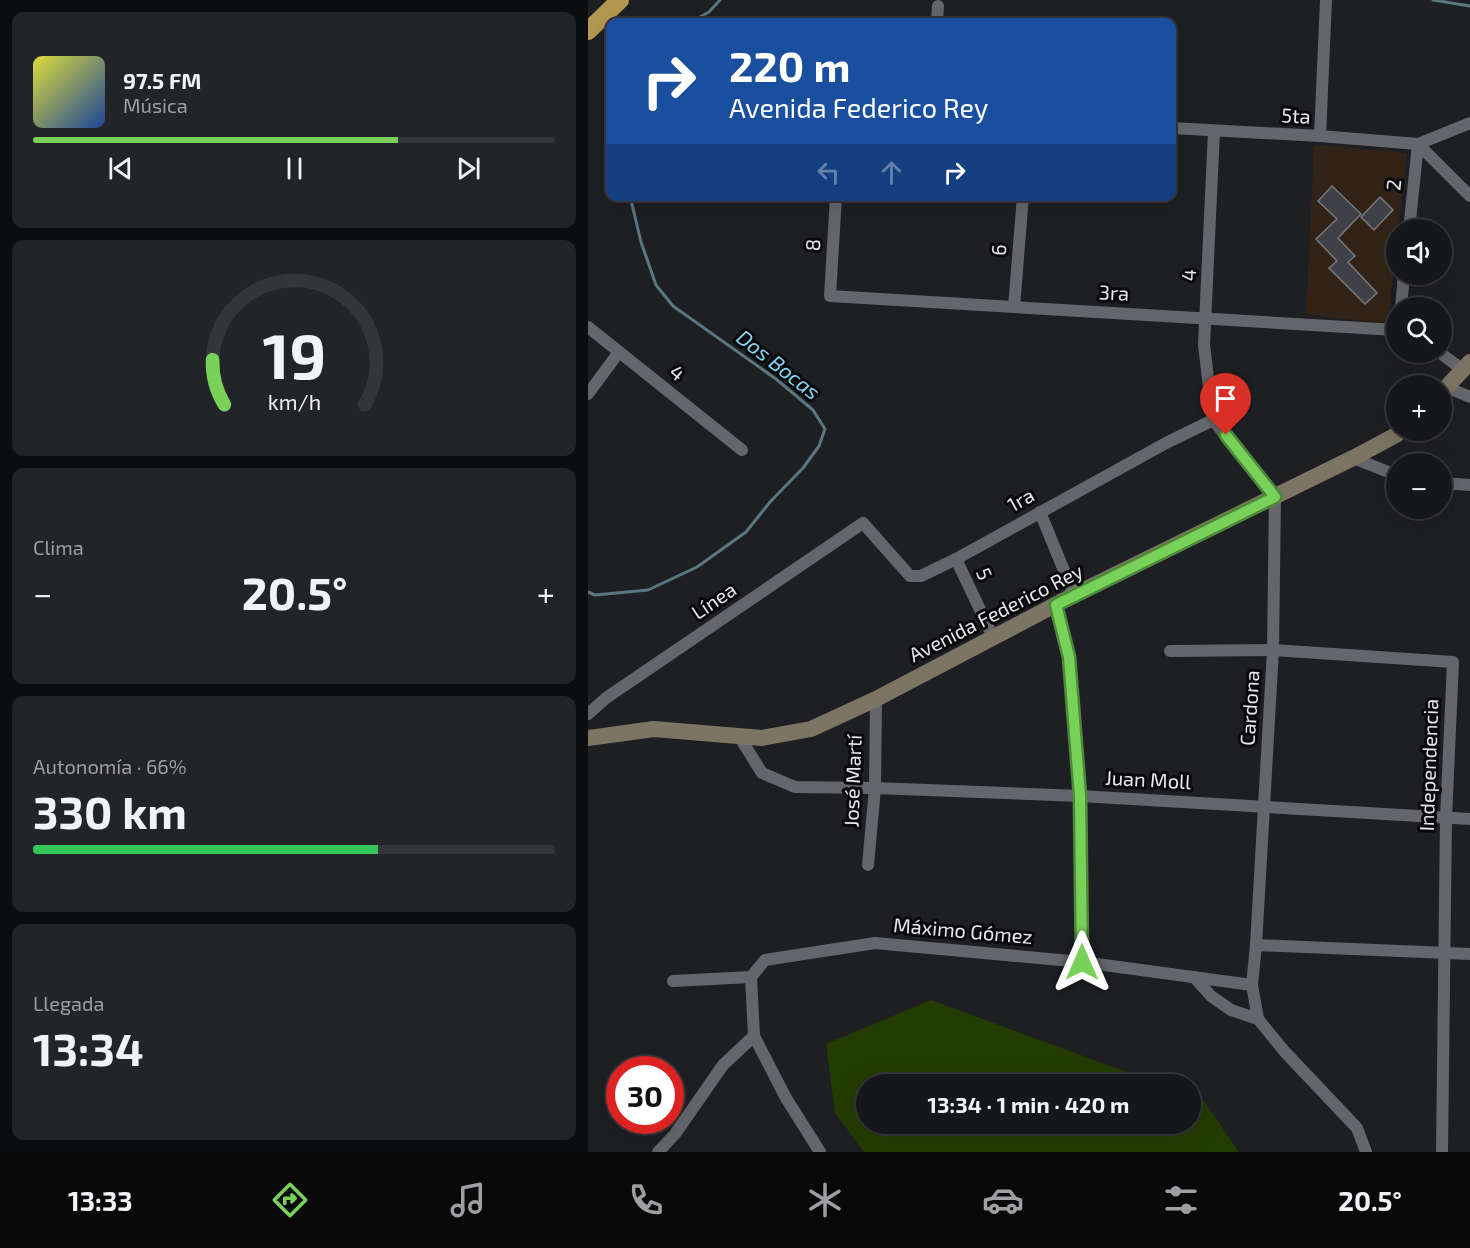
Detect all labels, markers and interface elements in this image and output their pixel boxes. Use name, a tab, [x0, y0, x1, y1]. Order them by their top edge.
text: 220 m	[729, 40, 850, 90]
icon: right	[630, 42, 708, 120]
text: 97.5 FM	[123, 67, 201, 93]
text: Avenida Federico Rey	[729, 91, 988, 123]
text: Música	[123, 93, 188, 117]
street label: 5ta	[1281, 102, 1311, 128]
icon: previous	[104, 152, 137, 185]
icon: pause	[278, 152, 311, 185]
icon: next	[452, 152, 485, 185]
icon: left	[812, 156, 845, 189]
icon: ahead	[875, 156, 908, 189]
icon: right	[938, 156, 971, 189]
street label: 2	[1380, 178, 1406, 192]
map controls	[1386, 219, 1452, 519]
button: sound	[1386, 219, 1452, 285]
street label: 8	[800, 238, 824, 252]
street label: 6	[986, 243, 1010, 257]
street label: 4	[1176, 268, 1200, 282]
street label: 3ra	[1098, 279, 1130, 305]
button: search	[1386, 297, 1452, 363]
text: 19	[262, 317, 326, 392]
water label: Dos Bocas	[732, 324, 825, 404]
street label: 4	[665, 359, 690, 385]
pin	[1200, 373, 1251, 435]
button: +	[1386, 375, 1452, 441]
icon: arrive	[1209, 382, 1242, 415]
text: km/h	[267, 389, 321, 414]
button: −	[1386, 453, 1452, 519]
street label: 1ra	[1003, 482, 1038, 516]
text: Clima	[33, 535, 84, 559]
street label: Avenida Federico Rey	[905, 558, 1087, 666]
street label: 5	[972, 564, 998, 584]
text: 20.5°	[242, 565, 347, 619]
text: −	[33, 573, 52, 613]
text: +	[537, 573, 555, 613]
street label: Línea	[687, 577, 740, 624]
street label: Cardona	[1234, 669, 1264, 746]
street label: Independencia	[1414, 698, 1442, 832]
street label: José Martí	[838, 733, 866, 828]
text: Autonomía · 66%	[33, 754, 187, 778]
street label: Juan Moll	[1104, 765, 1192, 793]
text: 330 km	[33, 784, 187, 838]
street label: Máximo Gómez	[892, 912, 1034, 948]
position arrow	[1050, 930, 1114, 994]
text: Llegada	[33, 991, 104, 1015]
text: 13:34	[33, 1021, 144, 1075]
speed limit sign: 30	[606, 1056, 684, 1134]
text: 13:34 · 1 min · 420 m	[928, 1091, 1129, 1117]
icon: directions	[269, 1179, 311, 1221]
icon: music	[447, 1179, 489, 1221]
icon: phone	[625, 1179, 667, 1221]
icon: climate	[804, 1179, 846, 1221]
icon: car	[982, 1179, 1024, 1221]
icon: filters	[1160, 1179, 1202, 1221]
text: 13:33	[68, 1184, 133, 1216]
text: 20.5°	[1338, 1184, 1402, 1216]

